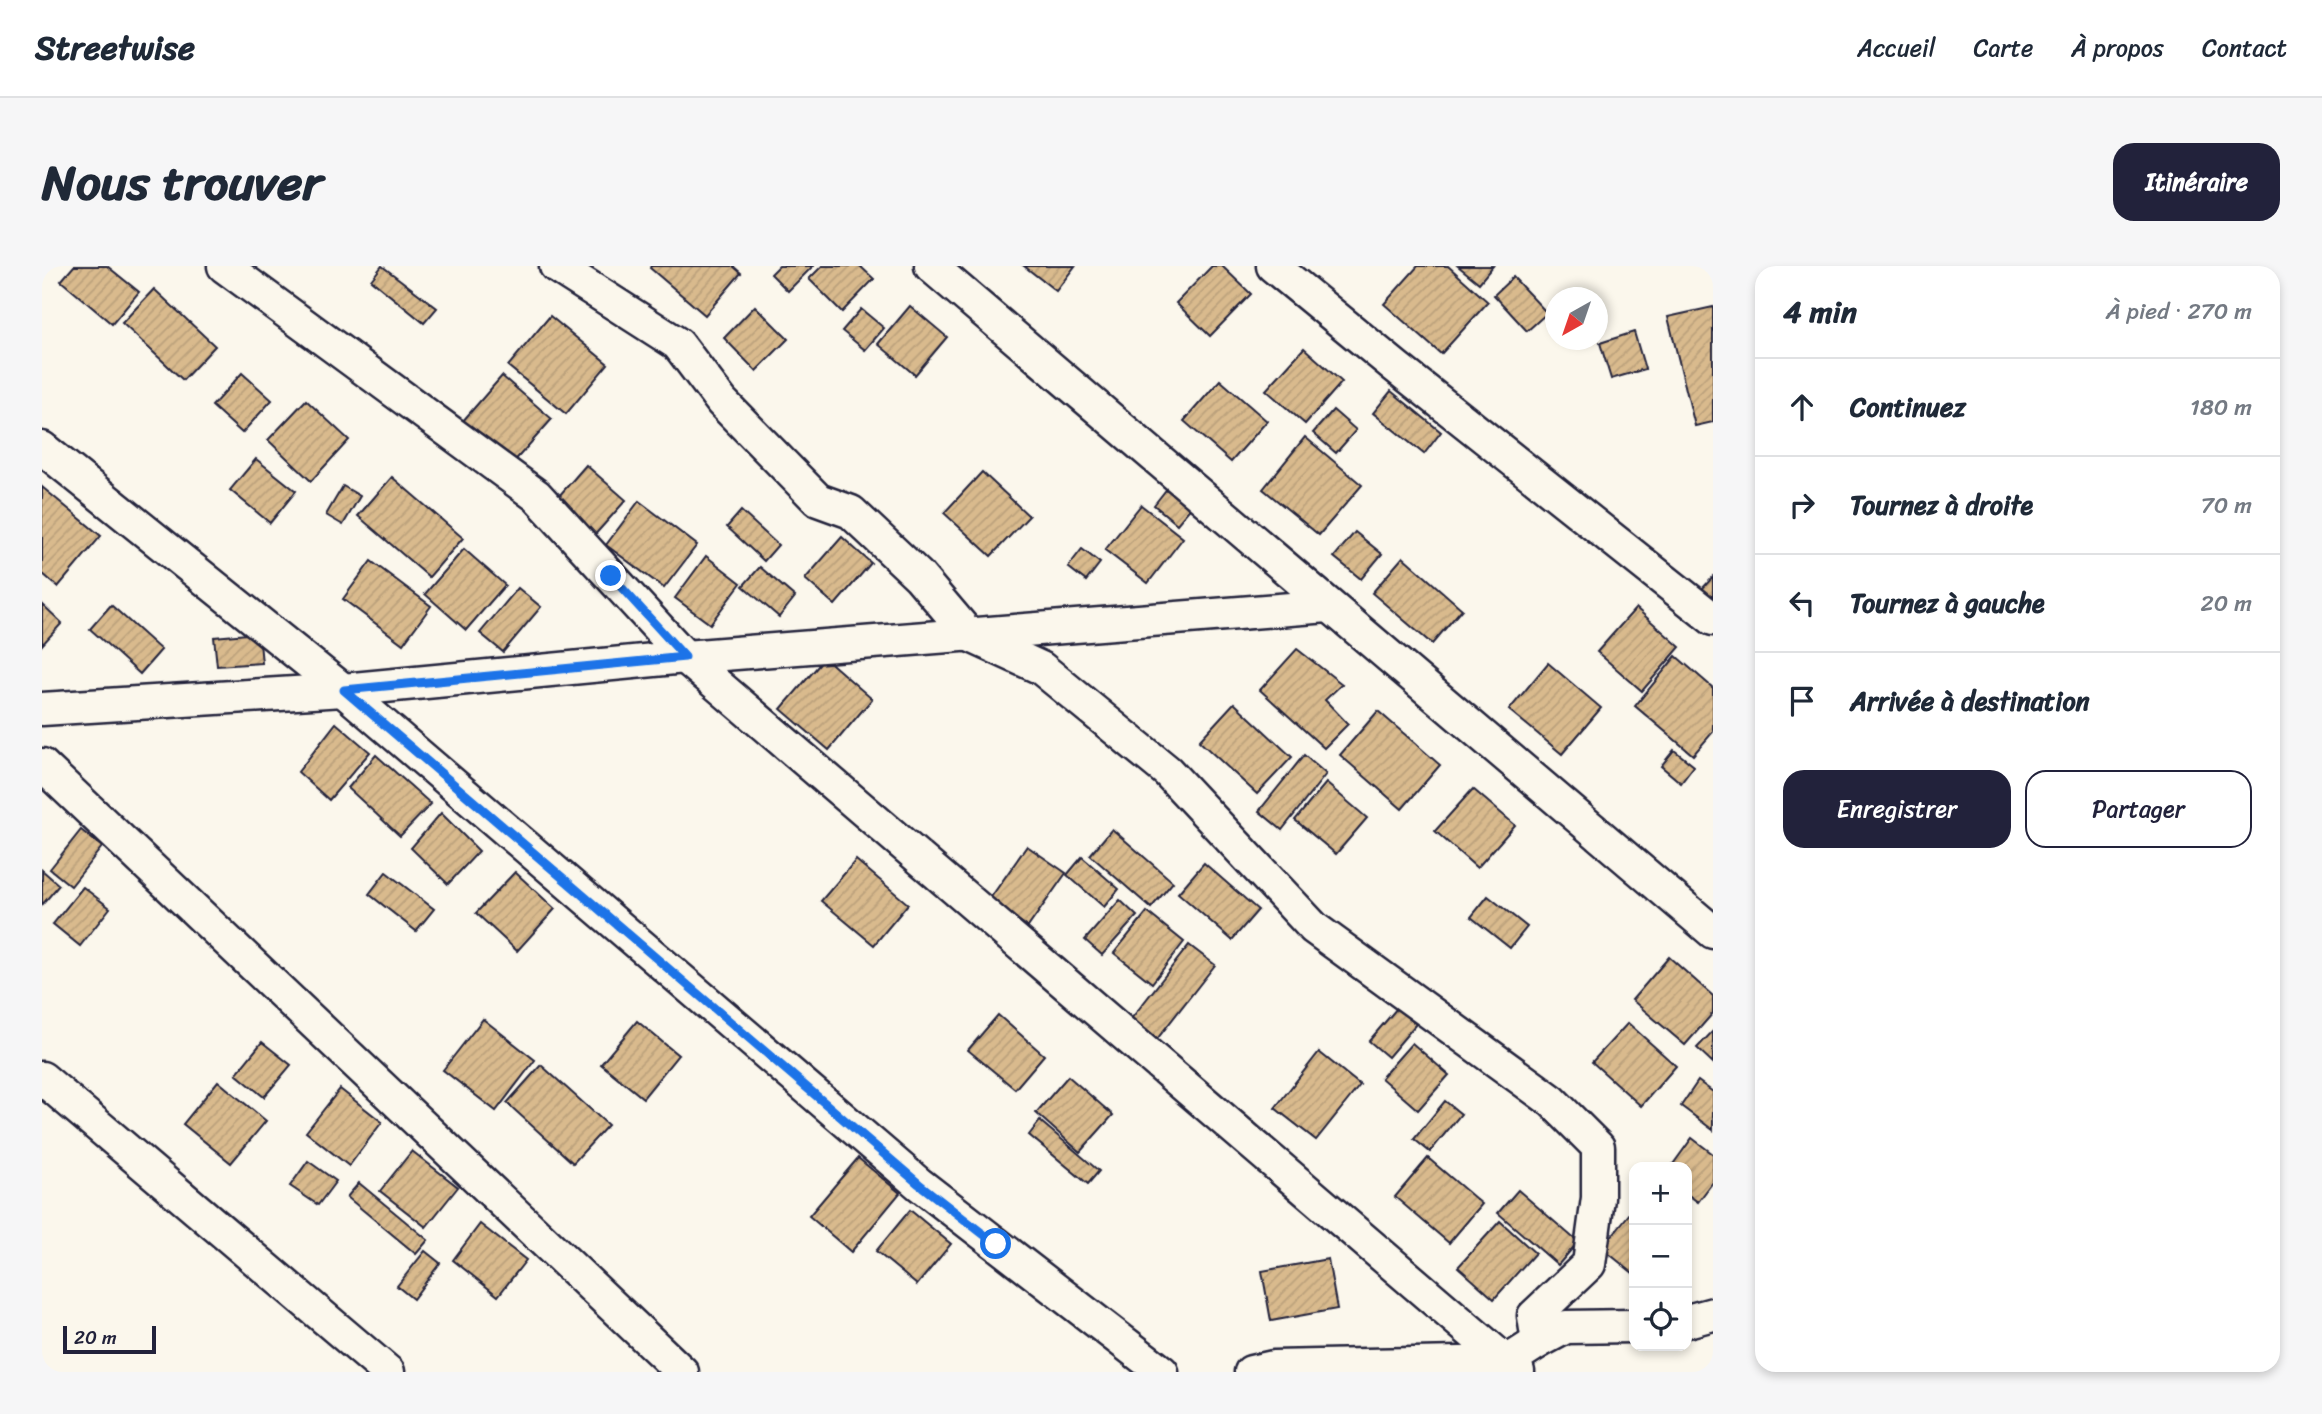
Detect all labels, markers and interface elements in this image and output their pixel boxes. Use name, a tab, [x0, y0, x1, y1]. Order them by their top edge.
text: Streetwise	[35, 19, 195, 77]
text: Accueil	[1857, 27, 1936, 69]
text: Carte	[1974, 27, 2033, 69]
text: À propos	[2071, 27, 2164, 69]
text: Contact	[2202, 27, 2287, 69]
text: Nous trouver	[42, 139, 322, 226]
button: Itinéraire	[2113, 143, 2280, 221]
text: 4 min	[1783, 285, 1857, 339]
north arrow	[1545, 287, 1608, 350]
text: À pied · 270 m	[2106, 291, 2252, 332]
text: Continuez	[1850, 384, 1966, 430]
text: 180 m	[2190, 387, 2252, 428]
icon: ahead	[1783, 388, 1821, 426]
text: Tournez à droite	[1850, 482, 2033, 528]
text: 70 m	[2201, 485, 2252, 526]
icon: right	[1783, 486, 1821, 524]
route end	[595, 560, 626, 591]
text: Tournez à gauche	[1850, 580, 2045, 626]
text: 20 m	[2201, 583, 2252, 624]
icon: left	[1783, 584, 1821, 622]
text: Arrivée à destination	[1850, 678, 2090, 724]
icon: arrive	[1783, 682, 1821, 720]
button: Enregistrer	[1783, 770, 2011, 848]
button: Partager	[2025, 770, 2252, 848]
map controls	[1629, 1162, 1692, 1351]
button: +	[1629, 1162, 1692, 1225]
button: −	[1629, 1225, 1692, 1288]
route start	[980, 1228, 1011, 1259]
button: locate	[1629, 1288, 1692, 1351]
text: 20 m	[74, 1321, 117, 1354]
scale bar	[63, 1323, 156, 1355]

